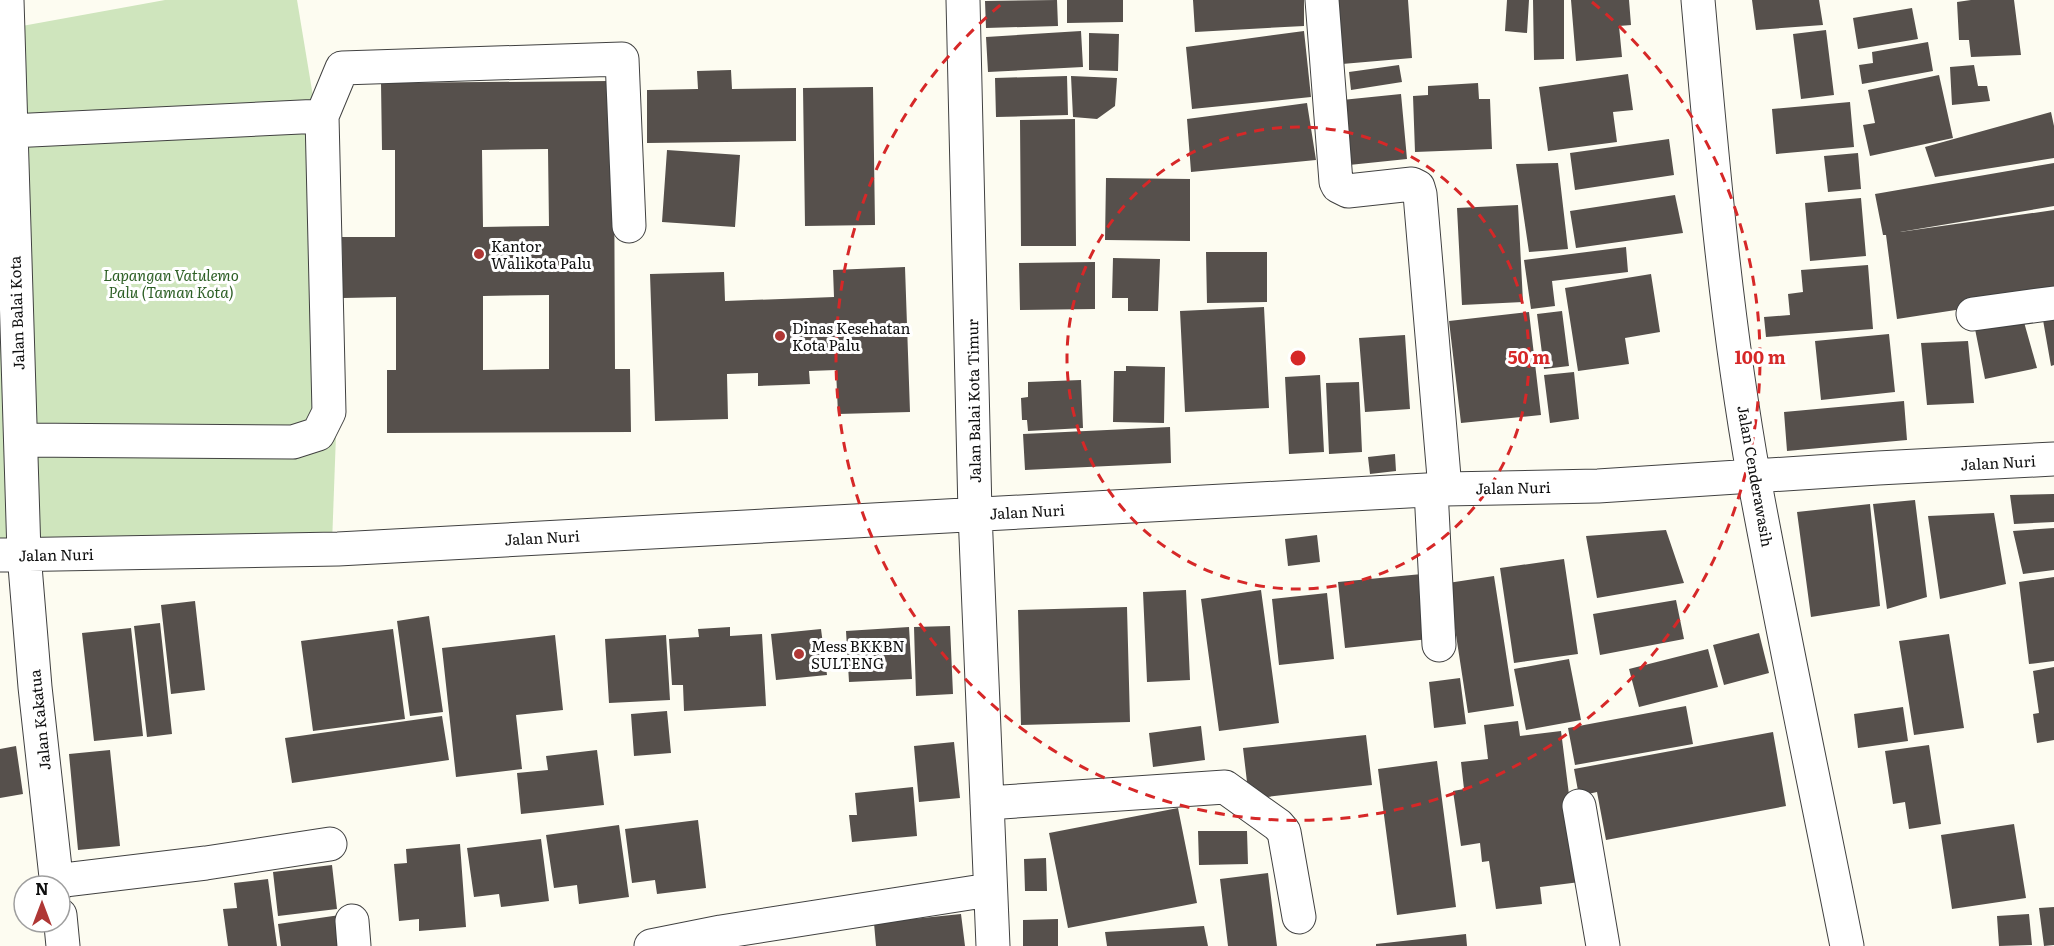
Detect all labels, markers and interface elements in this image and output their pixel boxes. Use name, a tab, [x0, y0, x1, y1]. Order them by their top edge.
place label: Kantor Walikota Palu	[491, 234, 592, 274]
marker: Kantor Walikota Palu	[472, 247, 486, 261]
street label: Jalan Balai Kota	[2, 255, 29, 371]
park label: Lapangan Vatulemo Palu (Taman Kota)	[103, 263, 239, 303]
place label: Dinas Kesehatan Kota Palu	[792, 316, 910, 356]
street label: Jalan Balai Kota Timur	[960, 319, 986, 483]
marker: Dinas Kesehatan Kota Palu	[773, 329, 787, 343]
text: 50 m	[1508, 343, 1550, 370]
text: 100 m	[1734, 343, 1786, 370]
centre of rings	[1288, 348, 1308, 368]
street label: Jalan Cenderawasih	[1732, 403, 1780, 549]
street label: Jalan Nuri	[1960, 449, 2036, 475]
street label: Jalan Nuri	[1475, 475, 1551, 499]
street label: Jalan Nuri	[989, 498, 1065, 524]
street label: Jalan Nuri	[504, 524, 580, 550]
street label: Jalan Nuri	[18, 542, 94, 566]
place label: Mess BKKBN SULTENG	[811, 634, 905, 674]
marker: Mess BKKBN SULTENG	[792, 647, 806, 661]
street label: Jalan Kakatua	[22, 668, 56, 772]
north arrow	[12, 874, 72, 934]
text: N	[35, 876, 49, 900]

